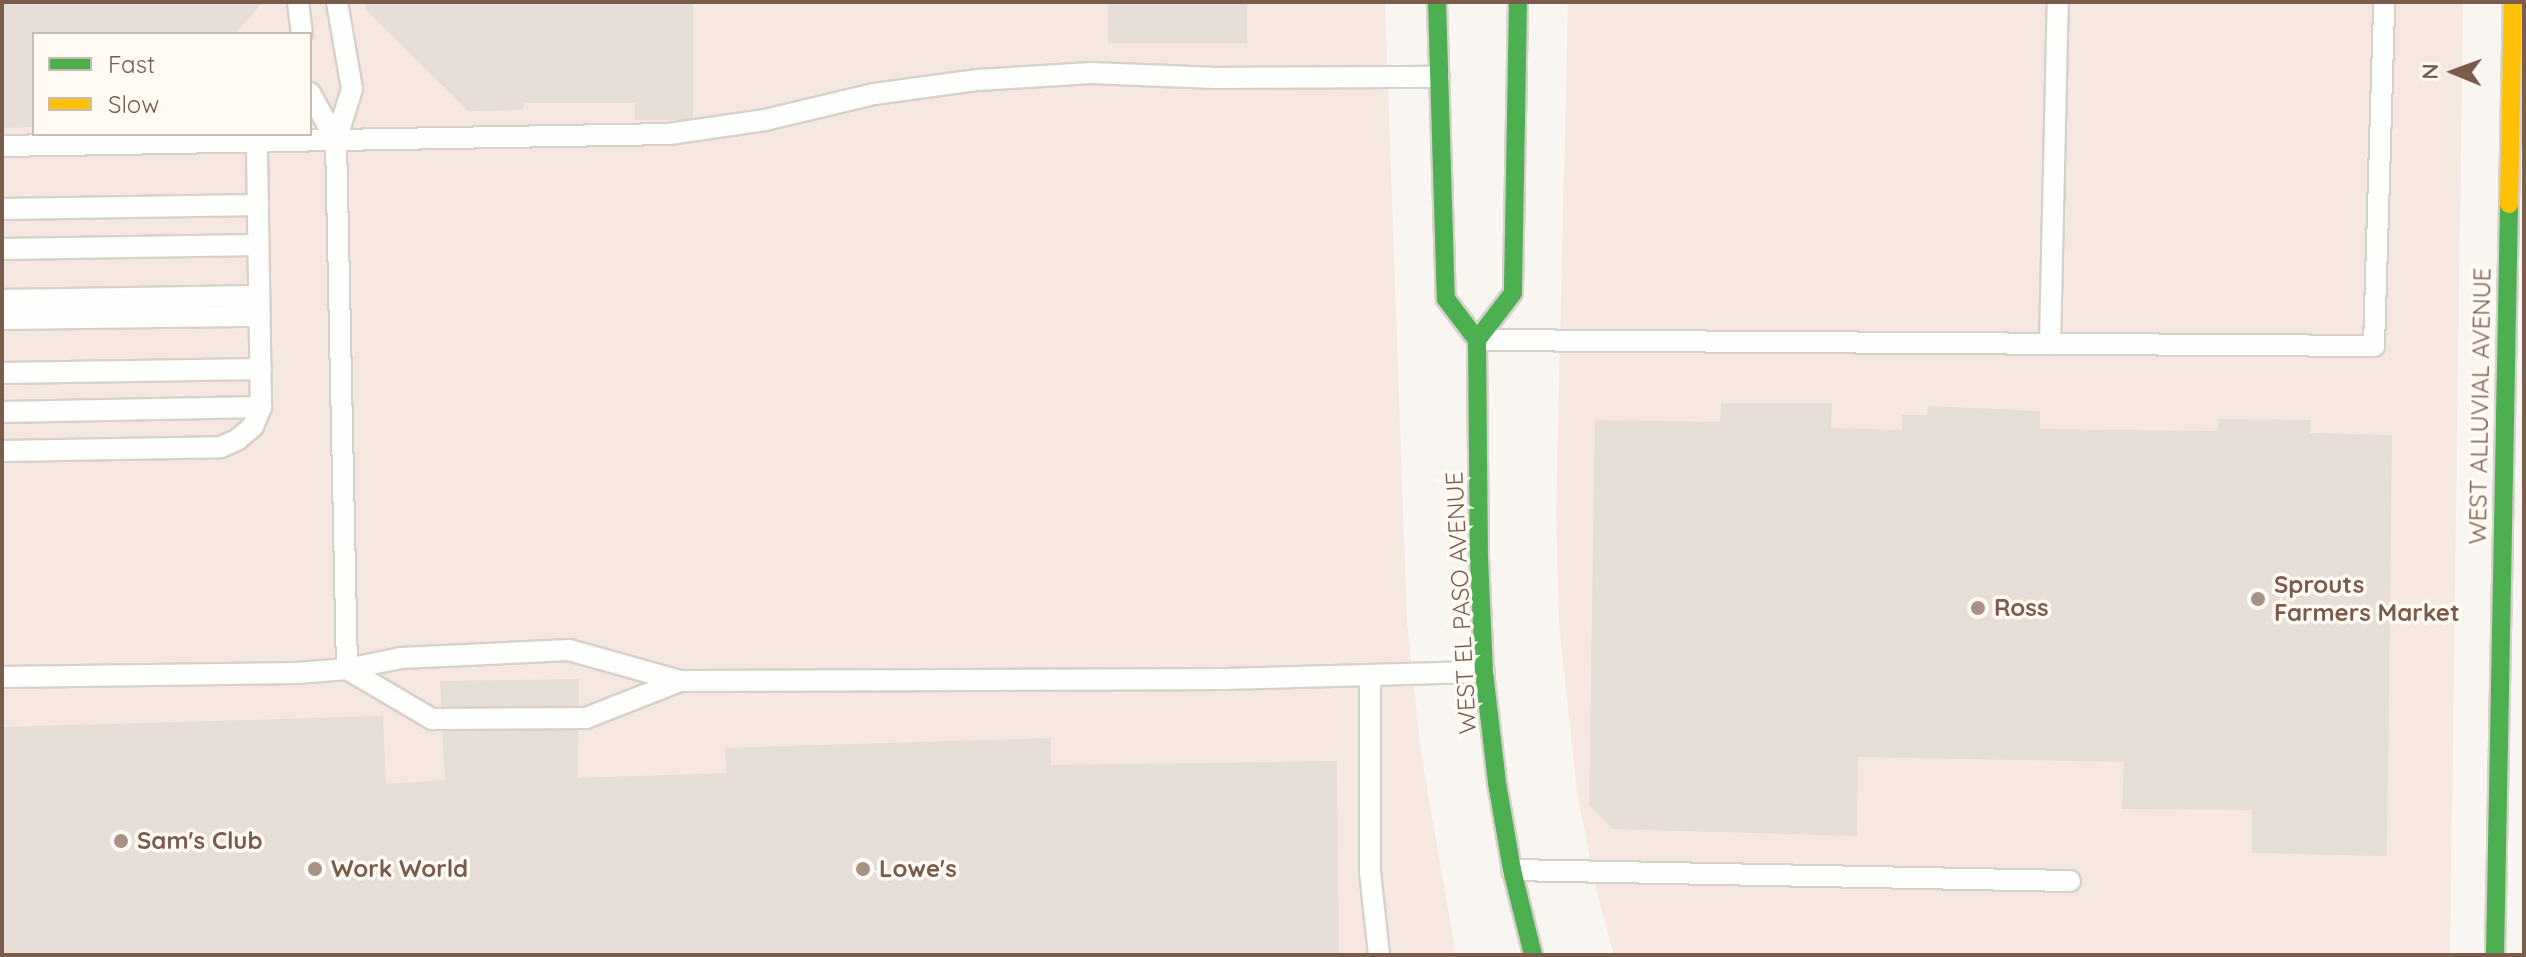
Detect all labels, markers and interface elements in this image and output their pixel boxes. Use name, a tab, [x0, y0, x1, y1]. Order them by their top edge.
legend	[32, 32, 312, 136]
north arrow	[2414, 32, 2494, 112]
text: Fast	[108, 49, 155, 79]
text: N	[2416, 63, 2444, 80]
text: Slow	[108, 89, 159, 119]
street label: WEST ALLUVIAL AVENUE	[2463, 267, 2497, 545]
street label: WEST EL PASO AVENUE	[1440, 471, 1482, 735]
place label: Sprouts Farmers Market	[2274, 571, 2460, 627]
marker: Sprouts Farmers Market	[2249, 590, 2267, 608]
place label: Ross	[1994, 594, 2048, 622]
marker: Ross	[1969, 599, 1987, 617]
place label: Sam's Club	[137, 827, 262, 855]
marker: Sam's Club	[112, 832, 130, 850]
place label: Work World	[331, 855, 468, 883]
place label: Lowe's	[879, 855, 957, 883]
marker: Work World	[306, 860, 324, 878]
marker: Lowe's	[854, 860, 872, 878]

